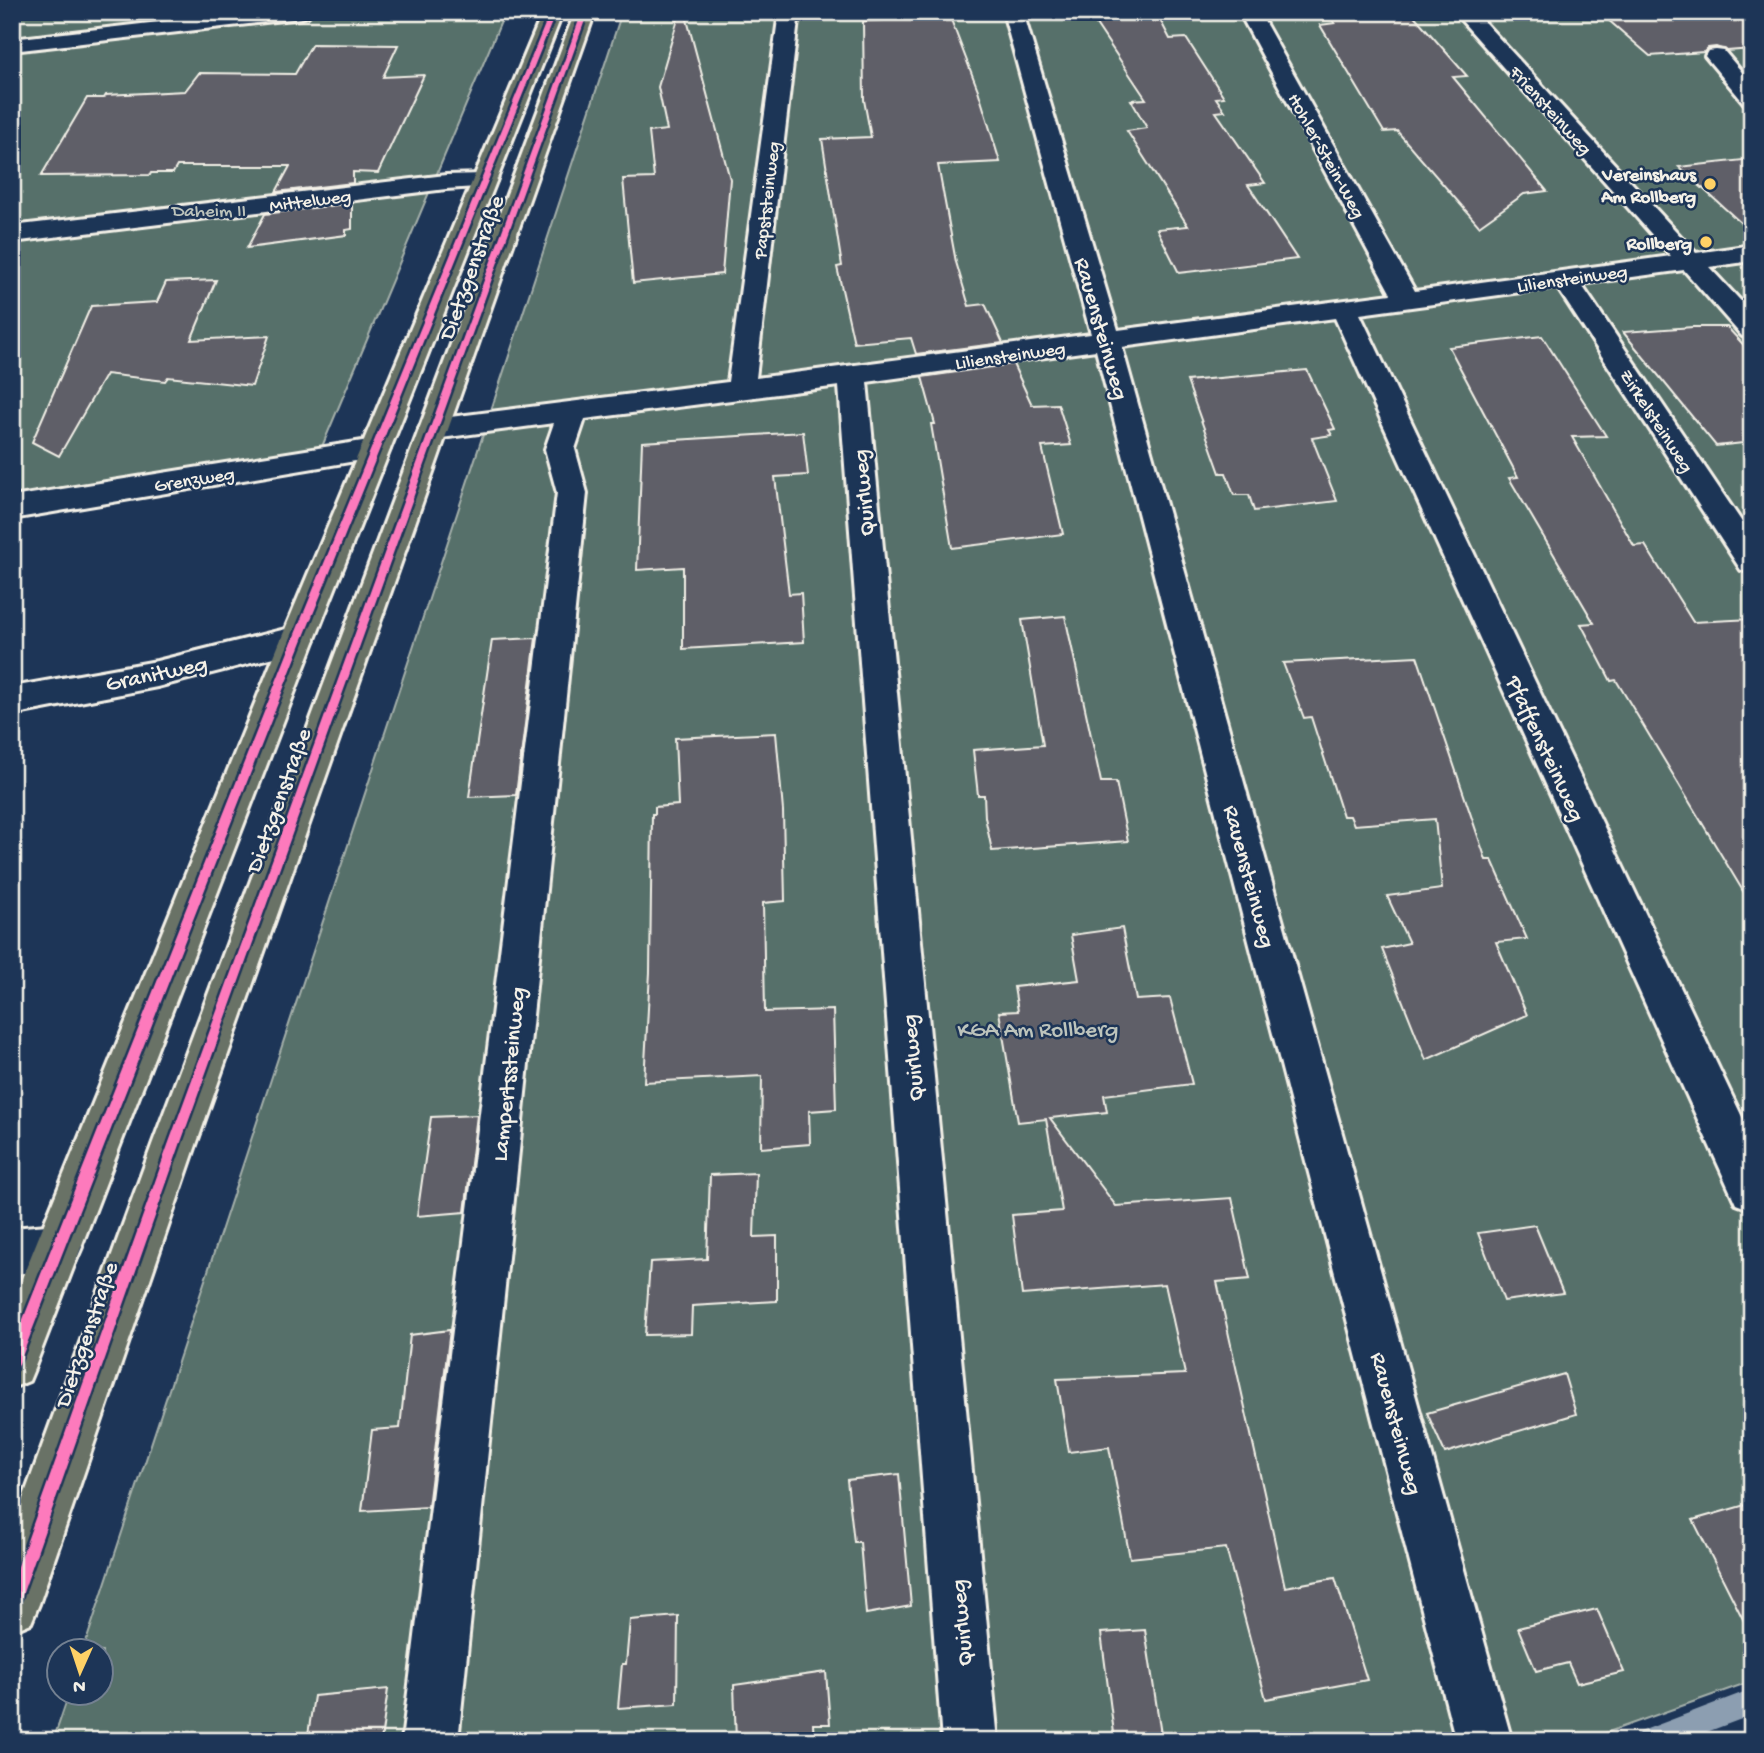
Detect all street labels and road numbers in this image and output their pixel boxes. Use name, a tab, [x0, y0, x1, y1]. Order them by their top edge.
street label: Friensteinweg	[1503, 61, 1596, 161]
street label: Hohler-Stein-Weg	[1281, 90, 1369, 224]
street label: Papststeinweg	[750, 140, 787, 261]
street label: Mittelweg	[268, 186, 353, 219]
street label: Dietzgenstraße	[434, 191, 512, 346]
street label: Rauensteinweg	[1066, 255, 1133, 403]
street label: Liliensteinweg	[1516, 261, 1629, 300]
street label: Liliensteinweg	[954, 338, 1067, 377]
street label: Zirkelsteinweg	[1613, 366, 1697, 478]
street label: Quirlweg	[848, 448, 883, 537]
street label: Grenzweg	[153, 464, 237, 499]
street label: Granitweg	[103, 651, 210, 699]
street label: Pfaffensteinweg	[1498, 671, 1589, 827]
street label: Dietzgenstraße	[241, 724, 319, 879]
street label: Rauensteinweg	[1216, 802, 1280, 951]
street label: Lampertssteinweg	[488, 986, 533, 1163]
street label: Quirlweg	[897, 1013, 932, 1102]
street label: Dietzgenstraße	[50, 1258, 126, 1413]
street label: Rauensteinweg	[1363, 1349, 1427, 1498]
street label: Quirlweg	[946, 1578, 981, 1667]

